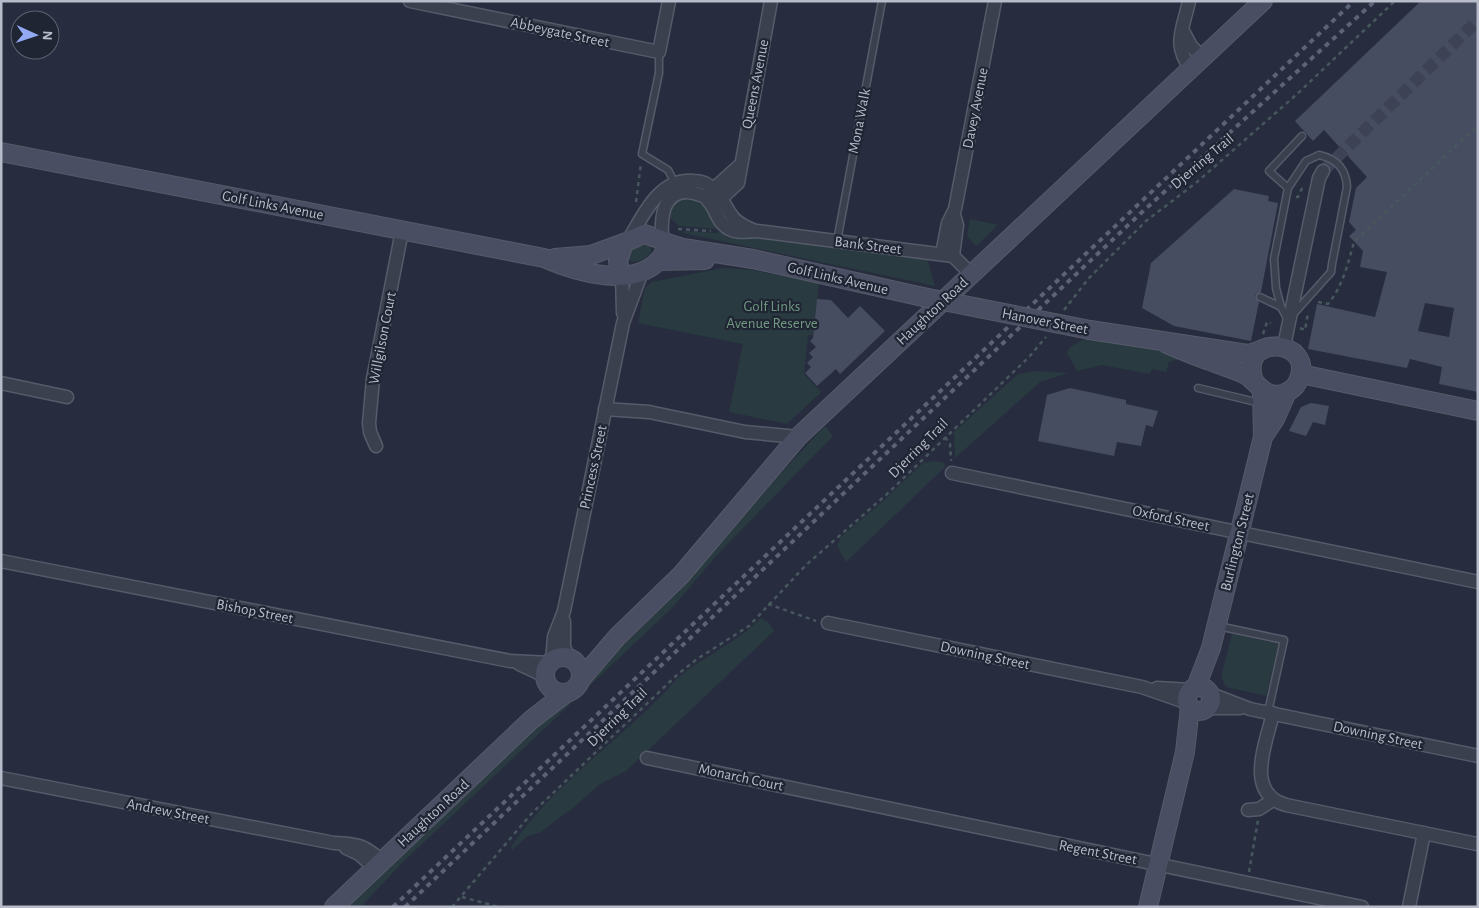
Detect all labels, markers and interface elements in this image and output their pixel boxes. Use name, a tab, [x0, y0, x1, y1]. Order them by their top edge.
north arrow	[10, 10, 60, 60]
street label: Abbeygate Street	[509, 15, 611, 50]
text: N	[40, 30, 54, 41]
street label: Queens Avenue	[739, 38, 772, 130]
street label: Davey Avenue	[960, 66, 991, 150]
street label: Mona Walk	[846, 87, 873, 155]
street label: Djerring Trail	[1168, 131, 1237, 192]
street label: Golf Links Avenue	[221, 188, 325, 223]
street label: Bank Street	[834, 234, 902, 257]
street label: Golf Links Avenue	[786, 260, 890, 297]
street label: Haughton Road	[894, 275, 971, 348]
street label: Willgilson Court	[366, 290, 399, 386]
park label: Golf Links Avenue Reserve	[726, 299, 818, 331]
street label: Hanover Street	[1001, 306, 1089, 337]
street label: Djerring Trail	[886, 416, 951, 481]
street label: Princess Street	[577, 424, 610, 510]
street label: Burlington Street	[1218, 492, 1257, 593]
street label: Oxford Street	[1131, 503, 1211, 534]
street label: Bishop Street	[215, 597, 295, 626]
street label: Downing Street	[939, 639, 1031, 672]
street label: Djerring Trail	[584, 685, 650, 750]
street label: Downing Street	[1332, 719, 1424, 752]
street label: Monarch Court	[697, 761, 785, 794]
street label: Haughton Road	[395, 777, 472, 850]
street label: Andrew Street	[125, 796, 211, 827]
street label: Regent Street	[1058, 838, 1138, 867]

